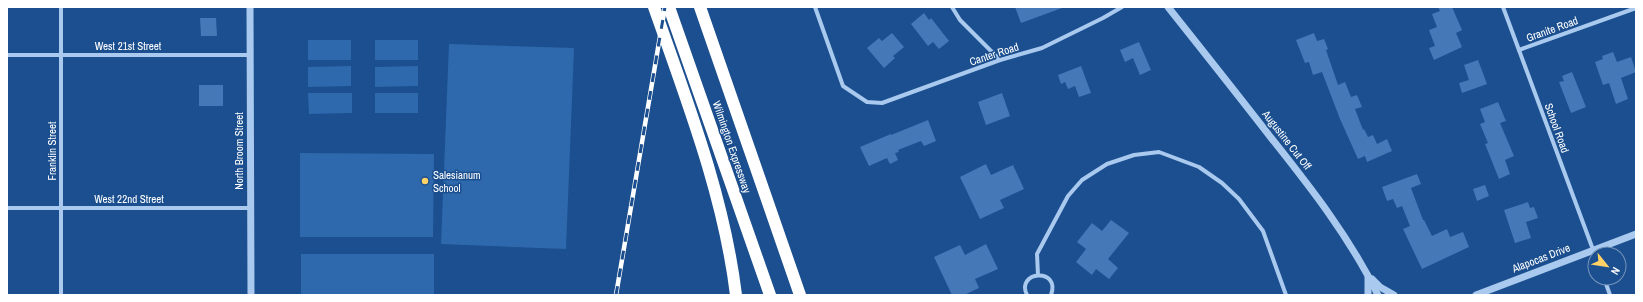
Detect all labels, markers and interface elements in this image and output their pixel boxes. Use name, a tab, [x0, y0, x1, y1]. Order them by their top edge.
street label: Granite Road	[1524, 13, 1580, 45]
street label: West 21st Street	[95, 39, 162, 53]
street label: Canter Road	[968, 39, 1020, 69]
street label: Wilmington Expressway	[710, 99, 755, 195]
street label: School Road	[1542, 101, 1572, 155]
street label: Augustine Cut Off	[1259, 107, 1315, 173]
street label: North Broom Street	[232, 112, 246, 190]
street label: Franklin Street	[45, 121, 59, 181]
place label: Salesianum School	[433, 168, 481, 195]
marker: Salesianum School	[420, 176, 430, 186]
street label: West 22nd Street	[94, 192, 164, 206]
street label: Alapocas Drive	[1509, 241, 1572, 276]
north arrow	[1587, 246, 1627, 286]
text: N	[1608, 265, 1623, 277]

